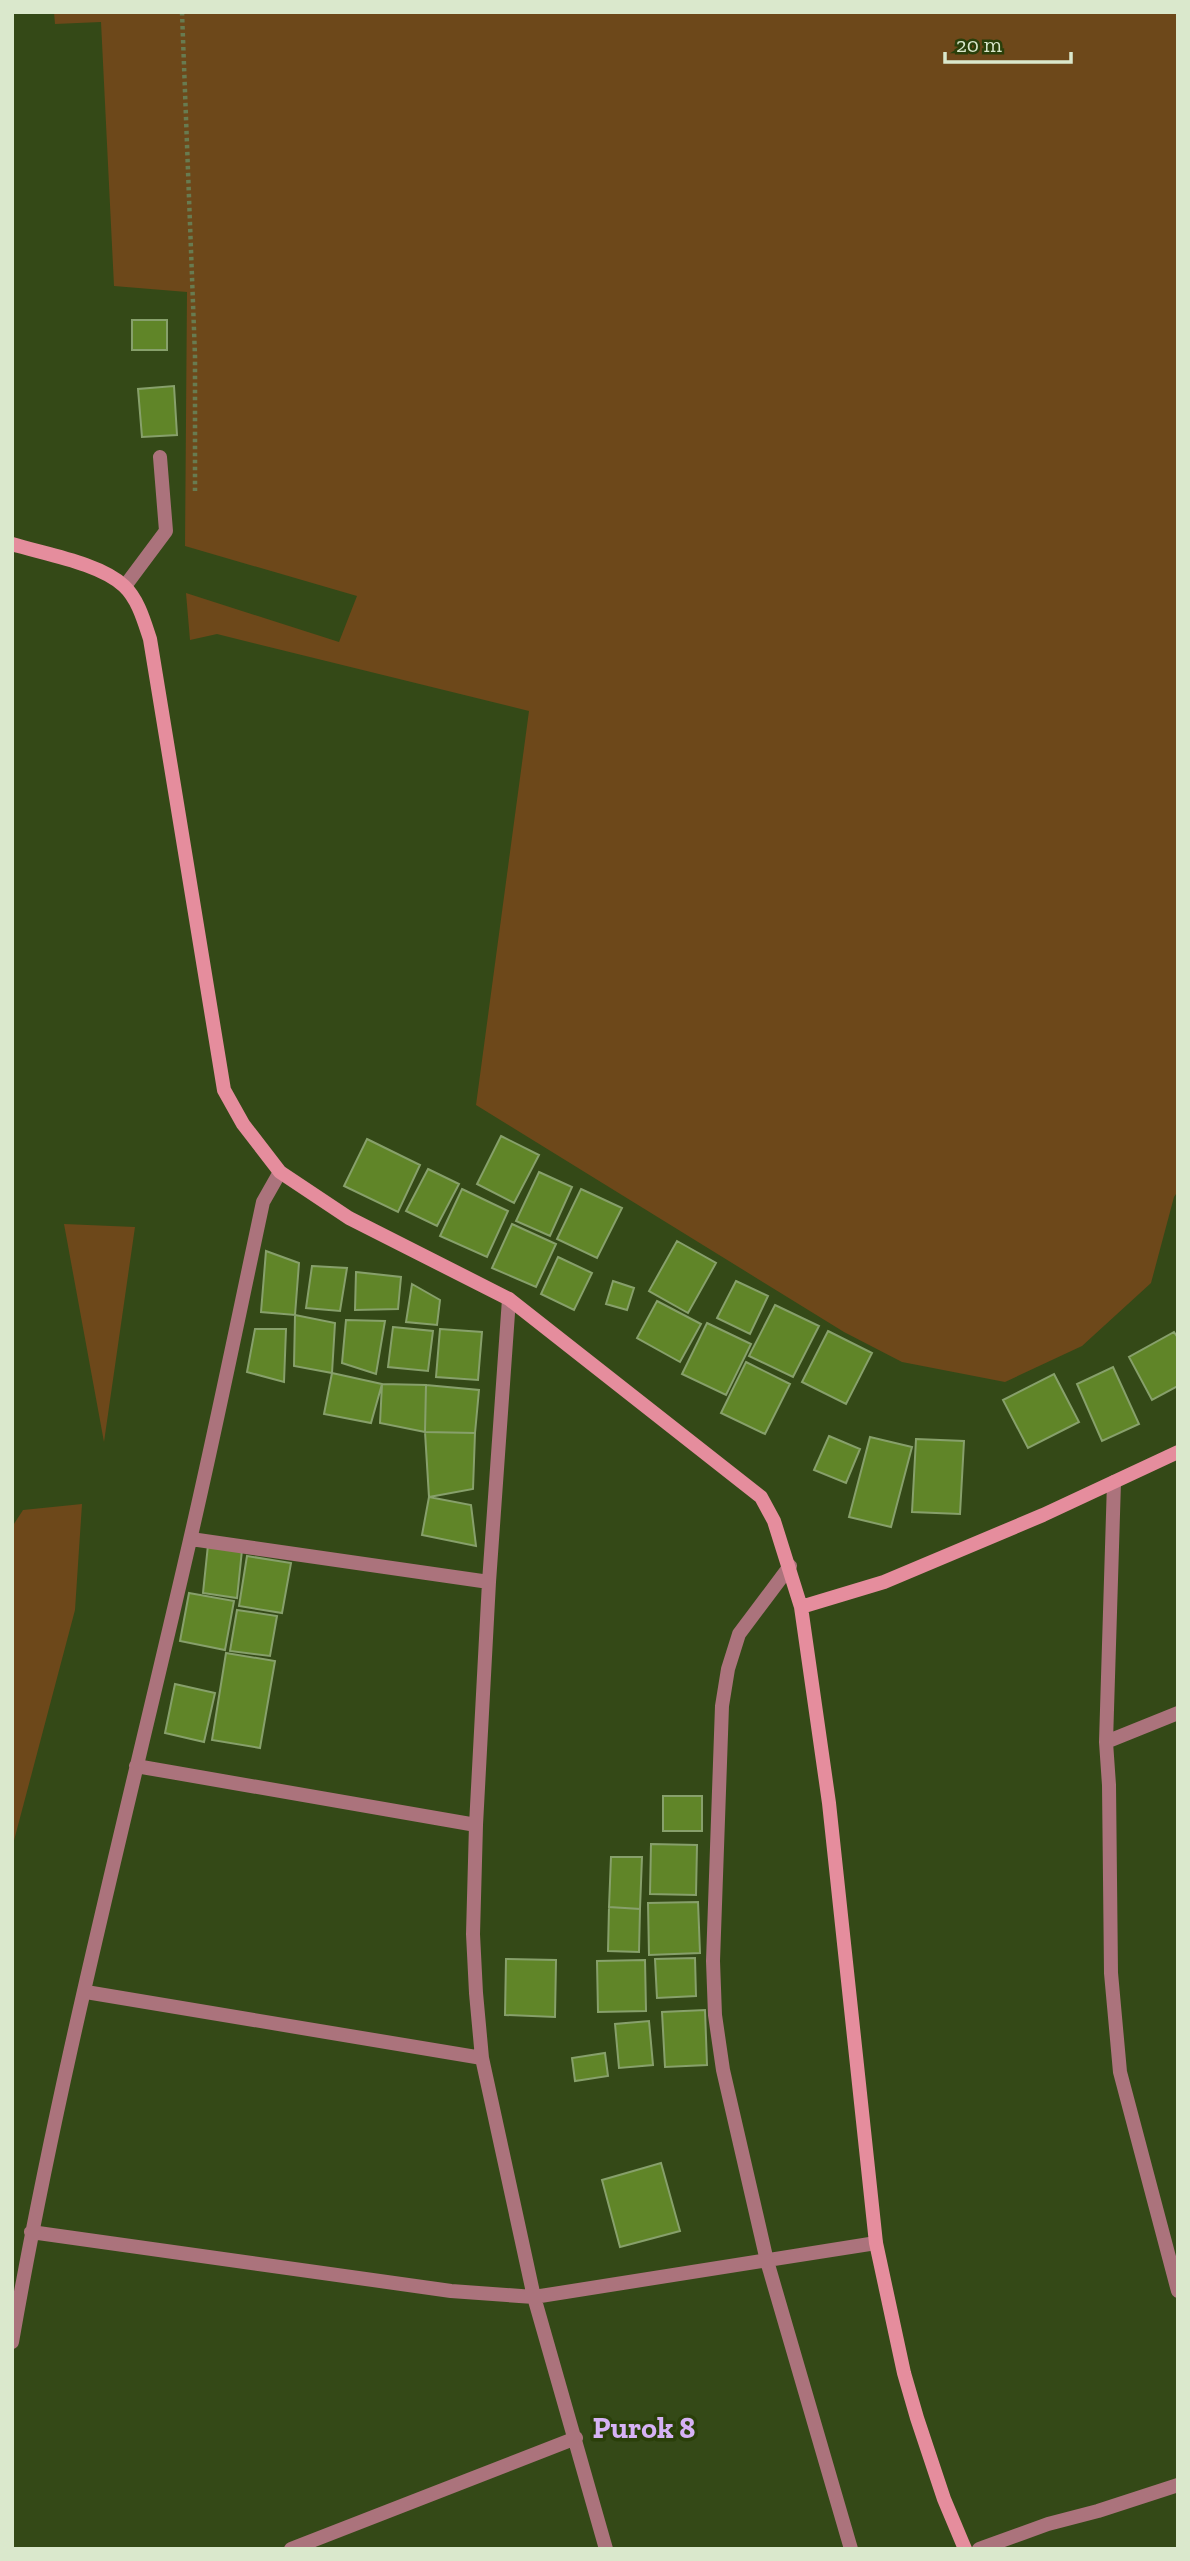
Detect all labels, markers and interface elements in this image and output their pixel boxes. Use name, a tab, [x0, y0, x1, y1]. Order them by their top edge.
scale bar	[945, 21, 1071, 65]
text: 20 m	[956, 32, 1002, 57]
district label: Purok 8	[593, 2410, 695, 2446]

